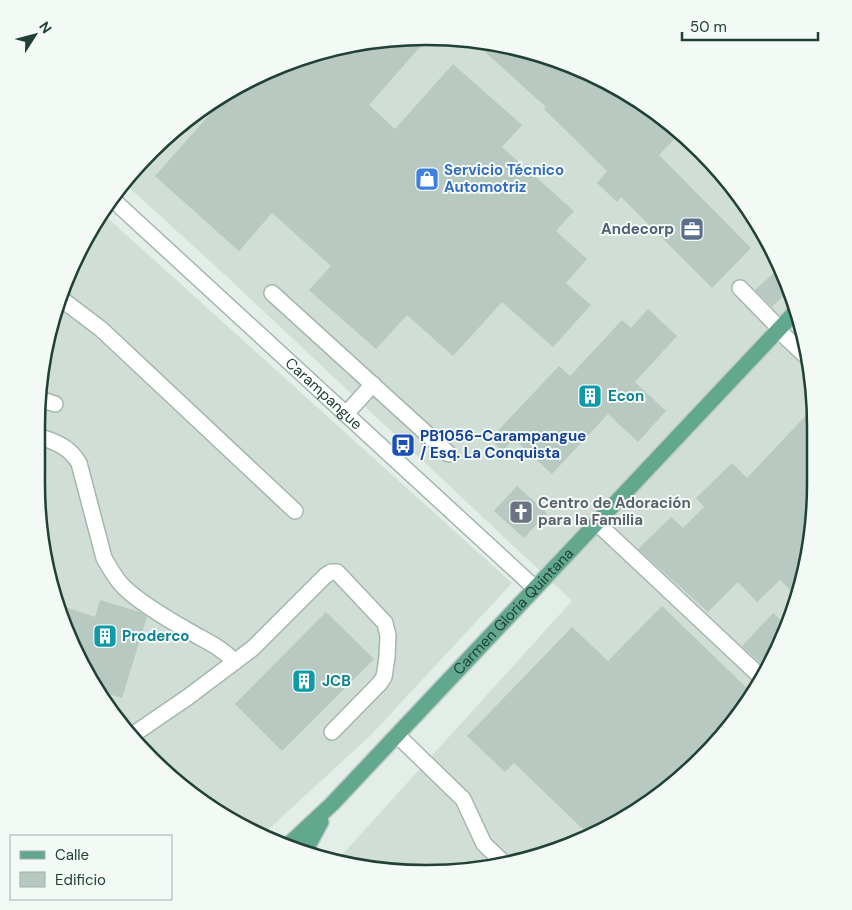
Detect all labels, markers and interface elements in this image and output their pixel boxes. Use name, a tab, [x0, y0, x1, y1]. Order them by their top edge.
north arrow	[10, 10, 60, 60]
scale bar	[682, 10, 818, 42]
text: 50 m	[690, 17, 727, 37]
text: N	[35, 18, 56, 37]
place label: Servicio Técnico Automotriz	[444, 160, 564, 197]
shop icon: Servicio Técnico Automotriz	[414, 166, 440, 192]
office icon: Andecorp	[679, 216, 705, 242]
place label: Andecorp	[601, 219, 674, 239]
street label: Carampangue	[281, 353, 366, 434]
building icon: Econ	[577, 383, 603, 409]
place label: Econ	[608, 386, 644, 406]
place label: PB1056-Carampangue / Esq. La Conquista	[420, 426, 586, 463]
bus stop icon: PB1056-Carampangue / Esq. La Conquista	[390, 432, 416, 458]
place label: Centro de Adoración para la Familia	[538, 493, 691, 530]
church icon: Centro de Adoración para la Familia	[508, 499, 534, 525]
street label: Carmen Gloria Quintana	[449, 544, 578, 679]
building icon: Proderco	[92, 623, 118, 649]
place label: Proderco	[122, 626, 190, 646]
building icon: JCB	[291, 668, 317, 694]
place label: JCB	[322, 671, 351, 691]
legend	[10, 835, 172, 900]
text: Calle	[55, 845, 89, 865]
text: Edificio	[55, 870, 106, 890]

